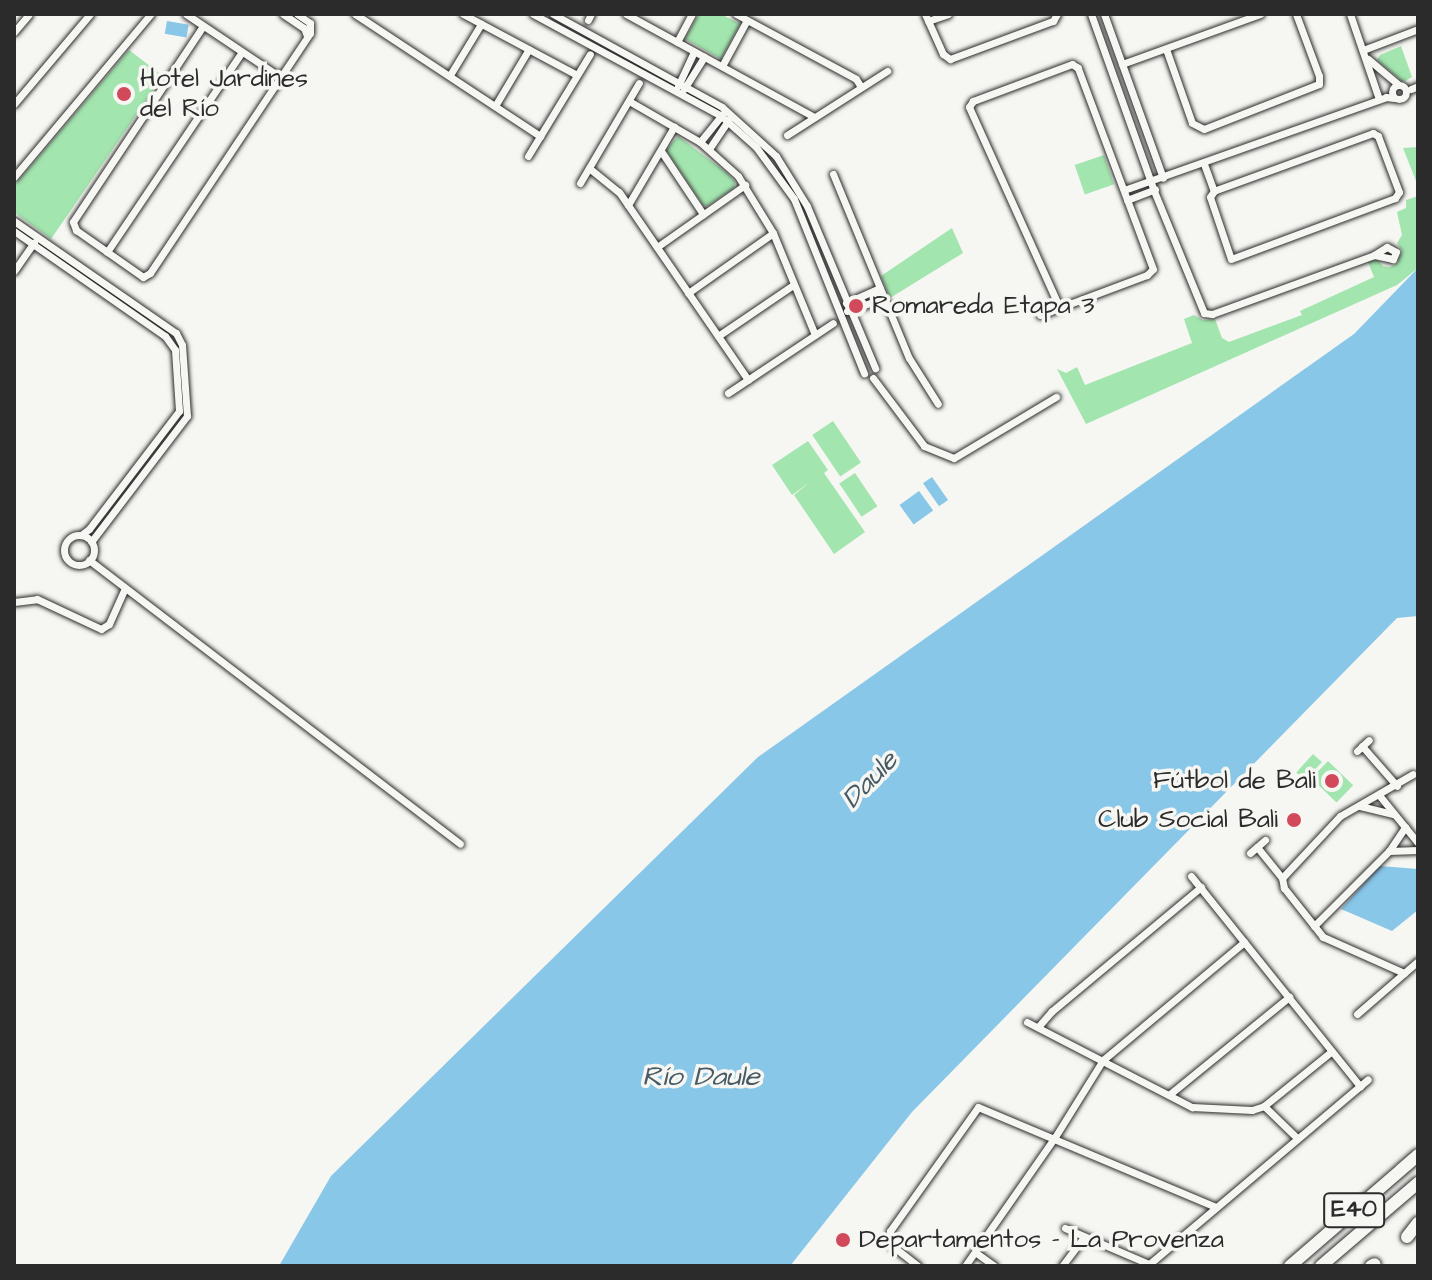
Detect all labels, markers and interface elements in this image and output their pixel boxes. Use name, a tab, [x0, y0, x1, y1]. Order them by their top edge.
place label: Hotel Jardines del Río	[140, 63, 308, 124]
marker: Hotel Jardines del Río	[115, 85, 133, 103]
place label: Romareda Etapa 3	[872, 290, 1094, 322]
marker: Romareda Etapa 3	[847, 297, 865, 315]
water label: Daule	[835, 745, 905, 815]
place label: Fútbol de Bali	[1153, 765, 1316, 797]
marker: Fútbol de Bali	[1323, 772, 1341, 790]
place label: Club Social Bali	[1098, 804, 1278, 836]
marker: Club Social Bali	[1285, 811, 1303, 829]
water label: Río Daule	[642, 1060, 760, 1094]
road number: E40	[1322, 1190, 1386, 1230]
place label: Departamentos - La Provenza	[859, 1224, 1224, 1256]
marker: Departamentos - La Provenza	[834, 1231, 852, 1249]

